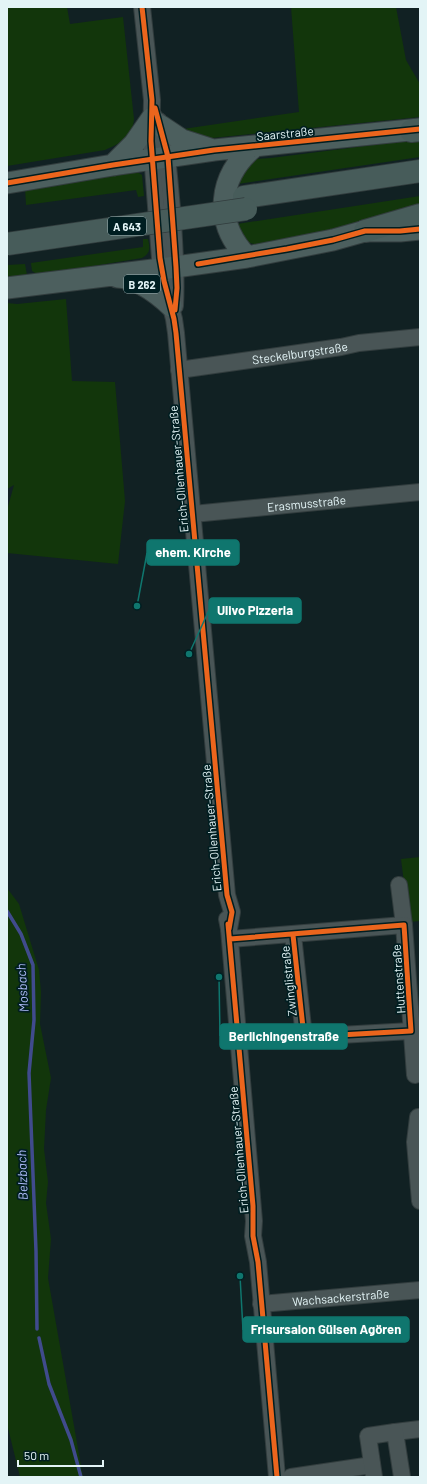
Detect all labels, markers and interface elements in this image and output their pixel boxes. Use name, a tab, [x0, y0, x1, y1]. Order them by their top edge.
street label: Saarstraße	[256, 123, 314, 143]
road number: A 643	[108, 217, 146, 235]
road number: B 262	[124, 275, 160, 293]
street label: Steckelburgstraße	[251, 339, 349, 367]
street label: Erich-Ollenhauer-Straße	[165, 405, 191, 533]
street label: Erasmusstraße	[266, 492, 347, 514]
callout: ehem. Kirche	[147, 540, 239, 565]
text: ehem. Kirche	[155, 544, 231, 560]
callout: Ulivo Pizzeria	[209, 598, 301, 623]
text: Ulivo Pizzeria	[217, 602, 293, 618]
street label: Erich-Ollenhauer-Straße	[198, 764, 224, 892]
street label: Huttenstraße	[389, 944, 407, 1014]
street label: Zwinglistraße	[277, 945, 299, 1017]
water label: Mosbach	[12, 963, 32, 1013]
callout: Berlichingenstraße	[220, 1024, 347, 1049]
text: Berlichingenstraße	[229, 1028, 339, 1044]
street label: Erich-Ollenhauer-Straße	[225, 1086, 251, 1214]
water label: Belzbach	[13, 1149, 31, 1200]
street label: Wachsackerstraße	[292, 1286, 390, 1308]
callout: Frisursalon Gülsen Agören	[243, 1317, 409, 1342]
text: Frisursalon Gülsen Agören	[251, 1321, 401, 1337]
scale bar	[18, 1442, 103, 1468]
text: 50 m	[24, 1448, 49, 1462]

